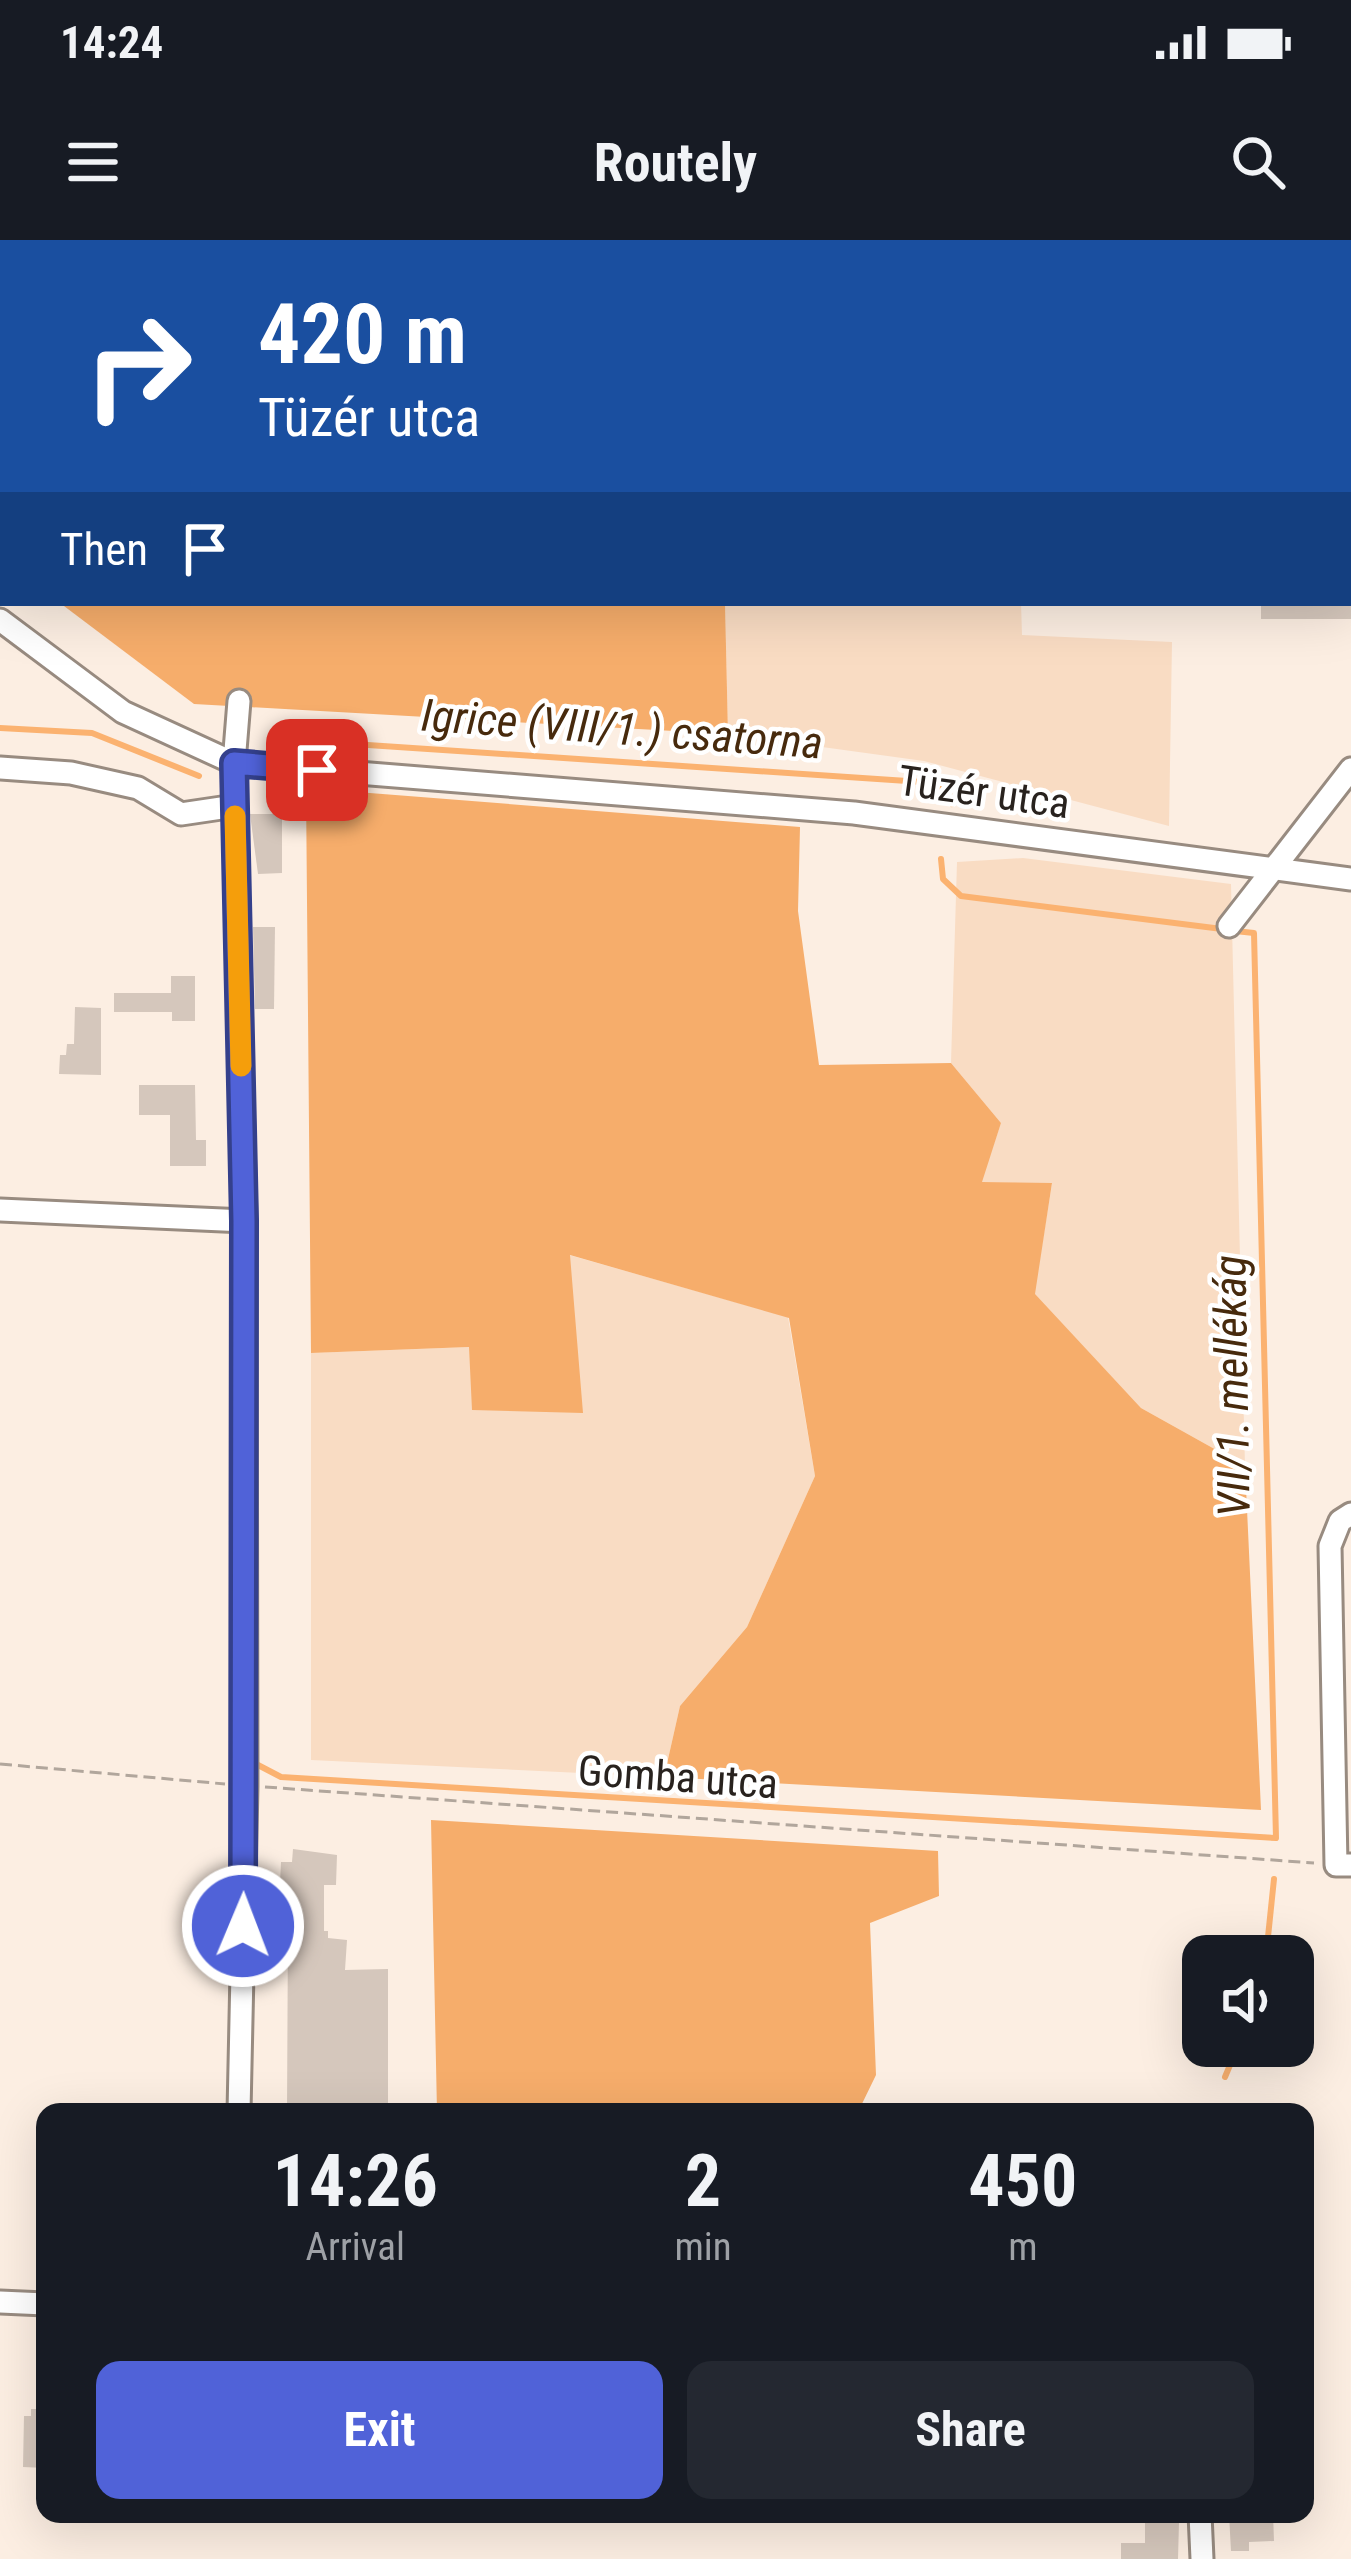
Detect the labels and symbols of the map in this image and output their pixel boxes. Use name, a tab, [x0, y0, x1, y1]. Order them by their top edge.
water label: Igrice (VIII/1.) csatorna	[420, 689, 824, 769]
pin	[266, 719, 368, 821]
street label: Tüzér utca	[895, 756, 1073, 828]
water label: VII/1. mellékág	[1203, 1255, 1261, 1517]
street label: Gomba utca	[576, 1746, 780, 1808]
position arrow	[180, 1863, 306, 1989]

